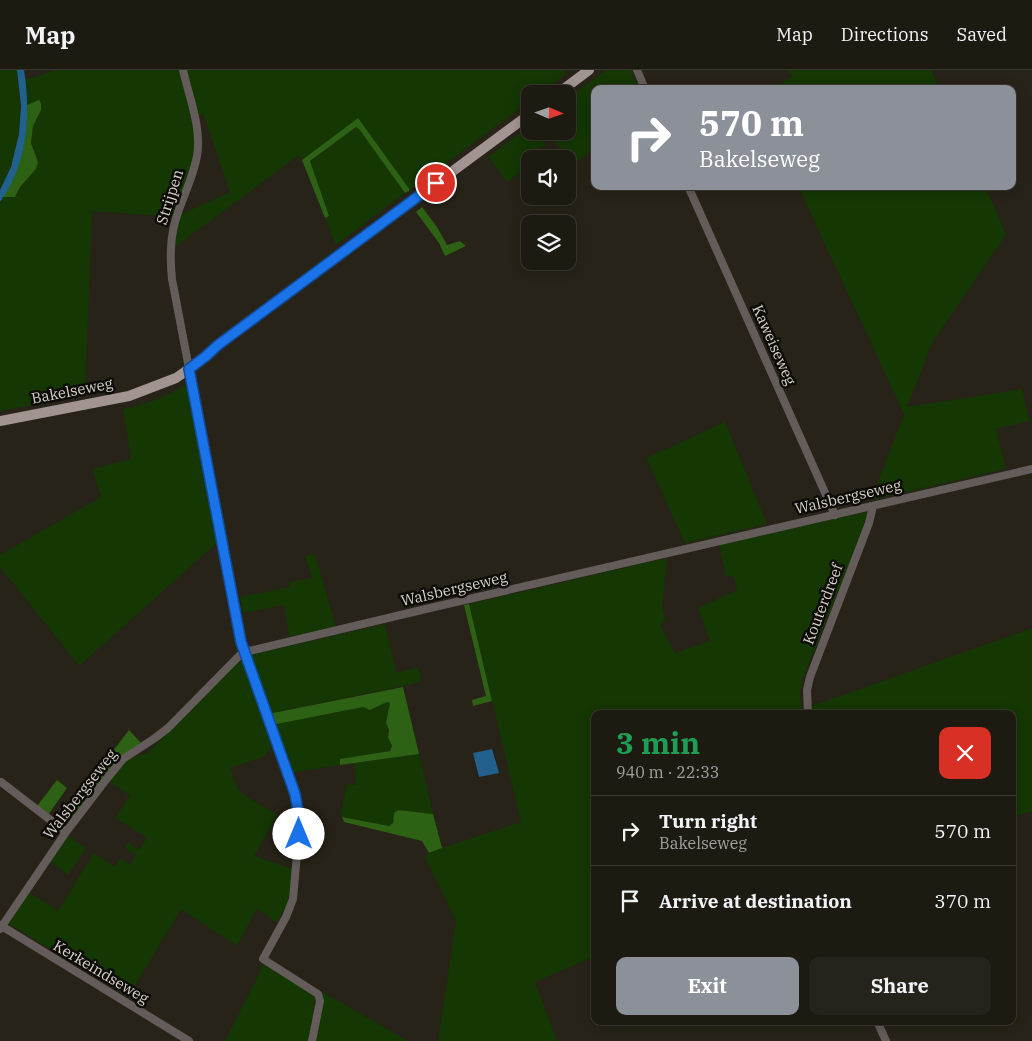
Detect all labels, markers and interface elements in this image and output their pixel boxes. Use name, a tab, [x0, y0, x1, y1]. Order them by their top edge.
text: Map	[25, 19, 75, 51]
text: Map	[776, 23, 813, 46]
text: Directions	[841, 23, 929, 46]
text: Saved	[957, 23, 1007, 46]
north arrow	[521, 85, 576, 140]
map controls	[521, 85, 576, 270]
text: 570 m	[699, 100, 804, 146]
icon: right	[616, 105, 681, 170]
text: Bakelseweg	[699, 144, 820, 173]
button: sound	[521, 150, 576, 205]
pin	[415, 162, 457, 204]
street label: Strijpen	[152, 166, 187, 227]
icon: arrive	[422, 169, 450, 197]
button: layers	[521, 215, 576, 270]
street label: Kaweiseweg	[748, 302, 801, 388]
street label: Bakelseweg	[30, 373, 114, 408]
street label: Walsbergseweg	[793, 475, 903, 518]
street label: Kouterdreef	[798, 560, 847, 647]
street label: Walsbergseweg	[399, 567, 509, 610]
text: 3 min	[616, 723, 700, 762]
button: close	[939, 727, 991, 779]
street label: Walsbergseweg	[39, 745, 121, 842]
text: 940 m · 22:33	[616, 762, 719, 782]
position arrow	[272, 807, 324, 859]
text: Turn right	[659, 809, 757, 833]
icon: right	[616, 817, 644, 845]
text: 570 m	[934, 819, 991, 843]
text: Bakelseweg	[659, 833, 747, 853]
icon: arrive	[616, 887, 644, 915]
text: Arrive at destination	[659, 889, 852, 913]
text: 370 m	[934, 889, 991, 913]
street label: Kerkeindseweg	[50, 936, 152, 1008]
button: Exit	[616, 957, 799, 1015]
button: Share	[809, 957, 991, 1015]

